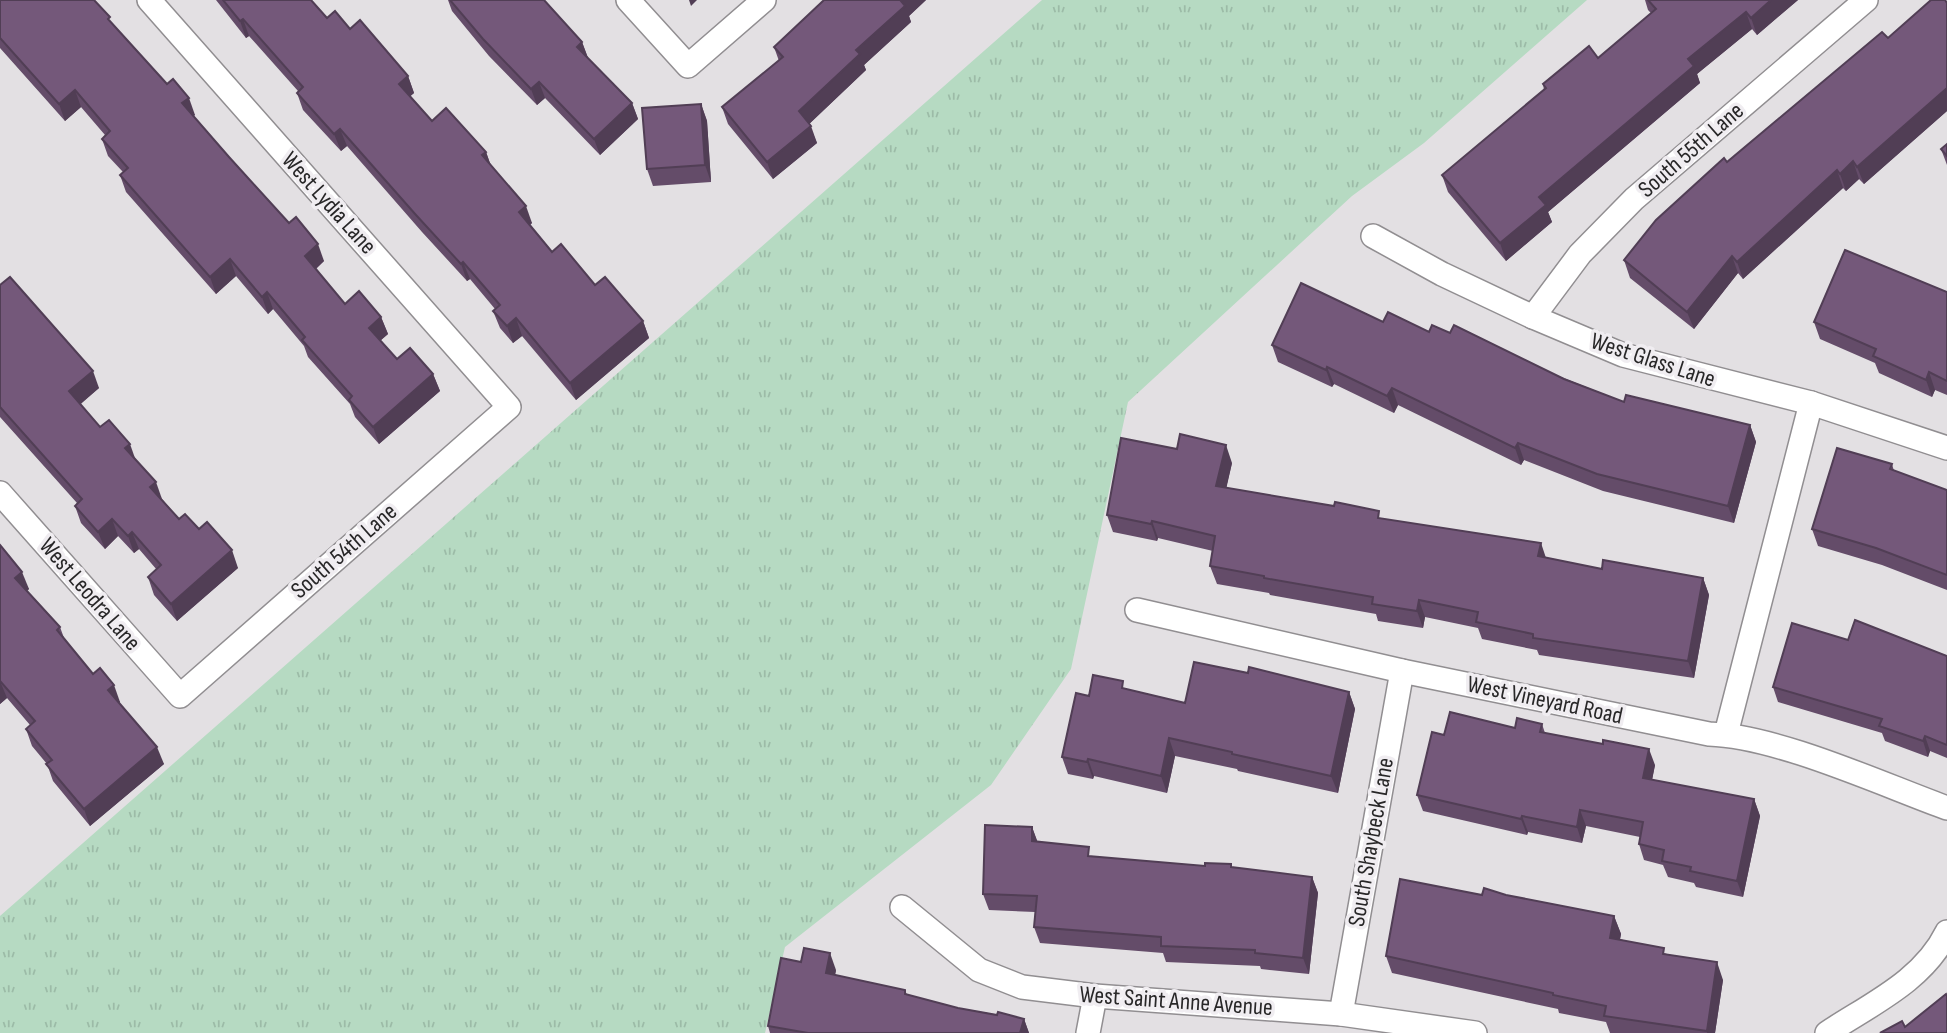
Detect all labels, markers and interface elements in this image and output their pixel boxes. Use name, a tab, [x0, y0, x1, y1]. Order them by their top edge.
street label: South 55th Lane	[1632, 96, 1750, 204]
street label: West Lydia Lane	[276, 146, 382, 260]
street label: West Glass Lane	[1587, 326, 1719, 394]
street label: South 54th Lane	[285, 497, 403, 605]
street label: West Leodra Lane	[33, 531, 147, 657]
street label: West Vineyard Road	[1465, 669, 1625, 731]
street label: South Shaybeck Lane	[1342, 755, 1400, 929]
street label: West Saint Anne Avenue	[1078, 980, 1274, 1022]

